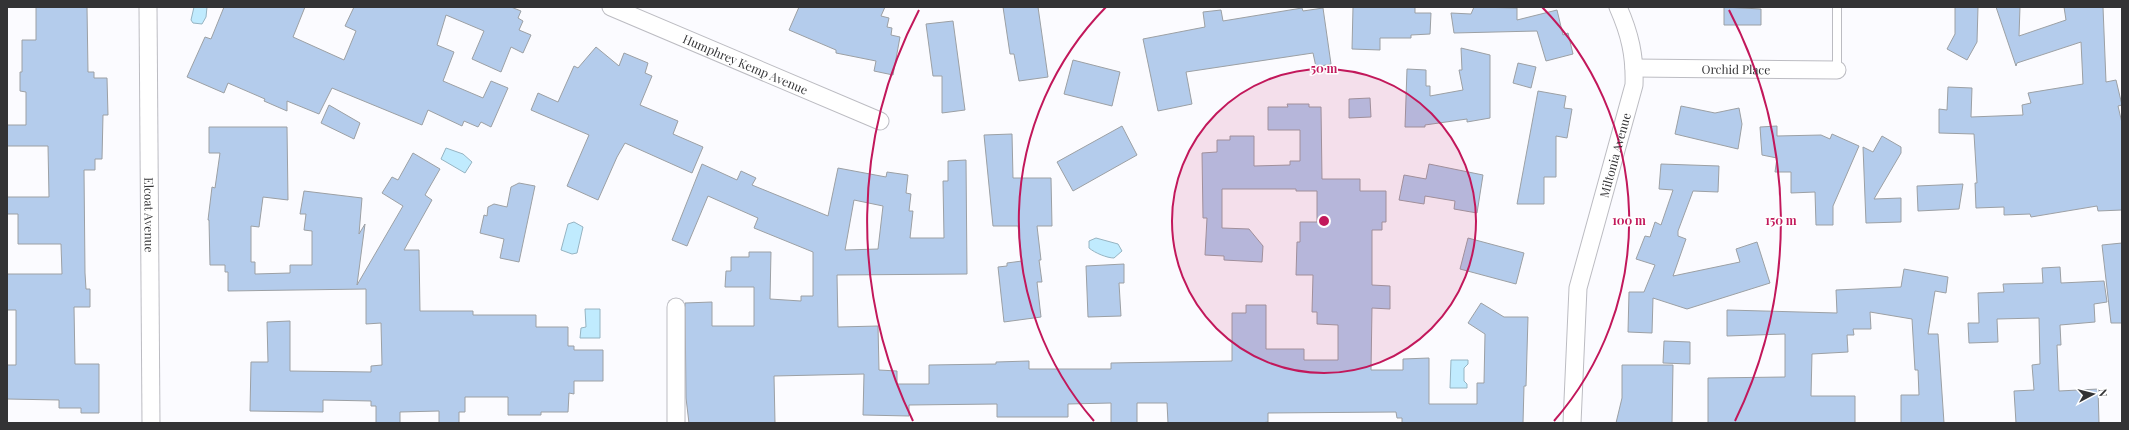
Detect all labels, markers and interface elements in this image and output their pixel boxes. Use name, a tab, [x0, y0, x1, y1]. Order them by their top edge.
street label: Humphrey Kemp Avenue	[680, 30, 810, 98]
text: 50 m	[1311, 60, 1338, 76]
street label: Orchid Place	[1702, 61, 1770, 77]
street label: Miltonia Avenue	[1595, 111, 1634, 199]
street label: Elcoat Avenue	[141, 177, 158, 253]
text: 100 m	[1612, 212, 1646, 228]
text: 150 m	[1765, 212, 1797, 228]
centre of rings	[1317, 214, 1331, 228]
north arrow	[2073, 374, 2113, 414]
text: N	[2095, 388, 2111, 398]

